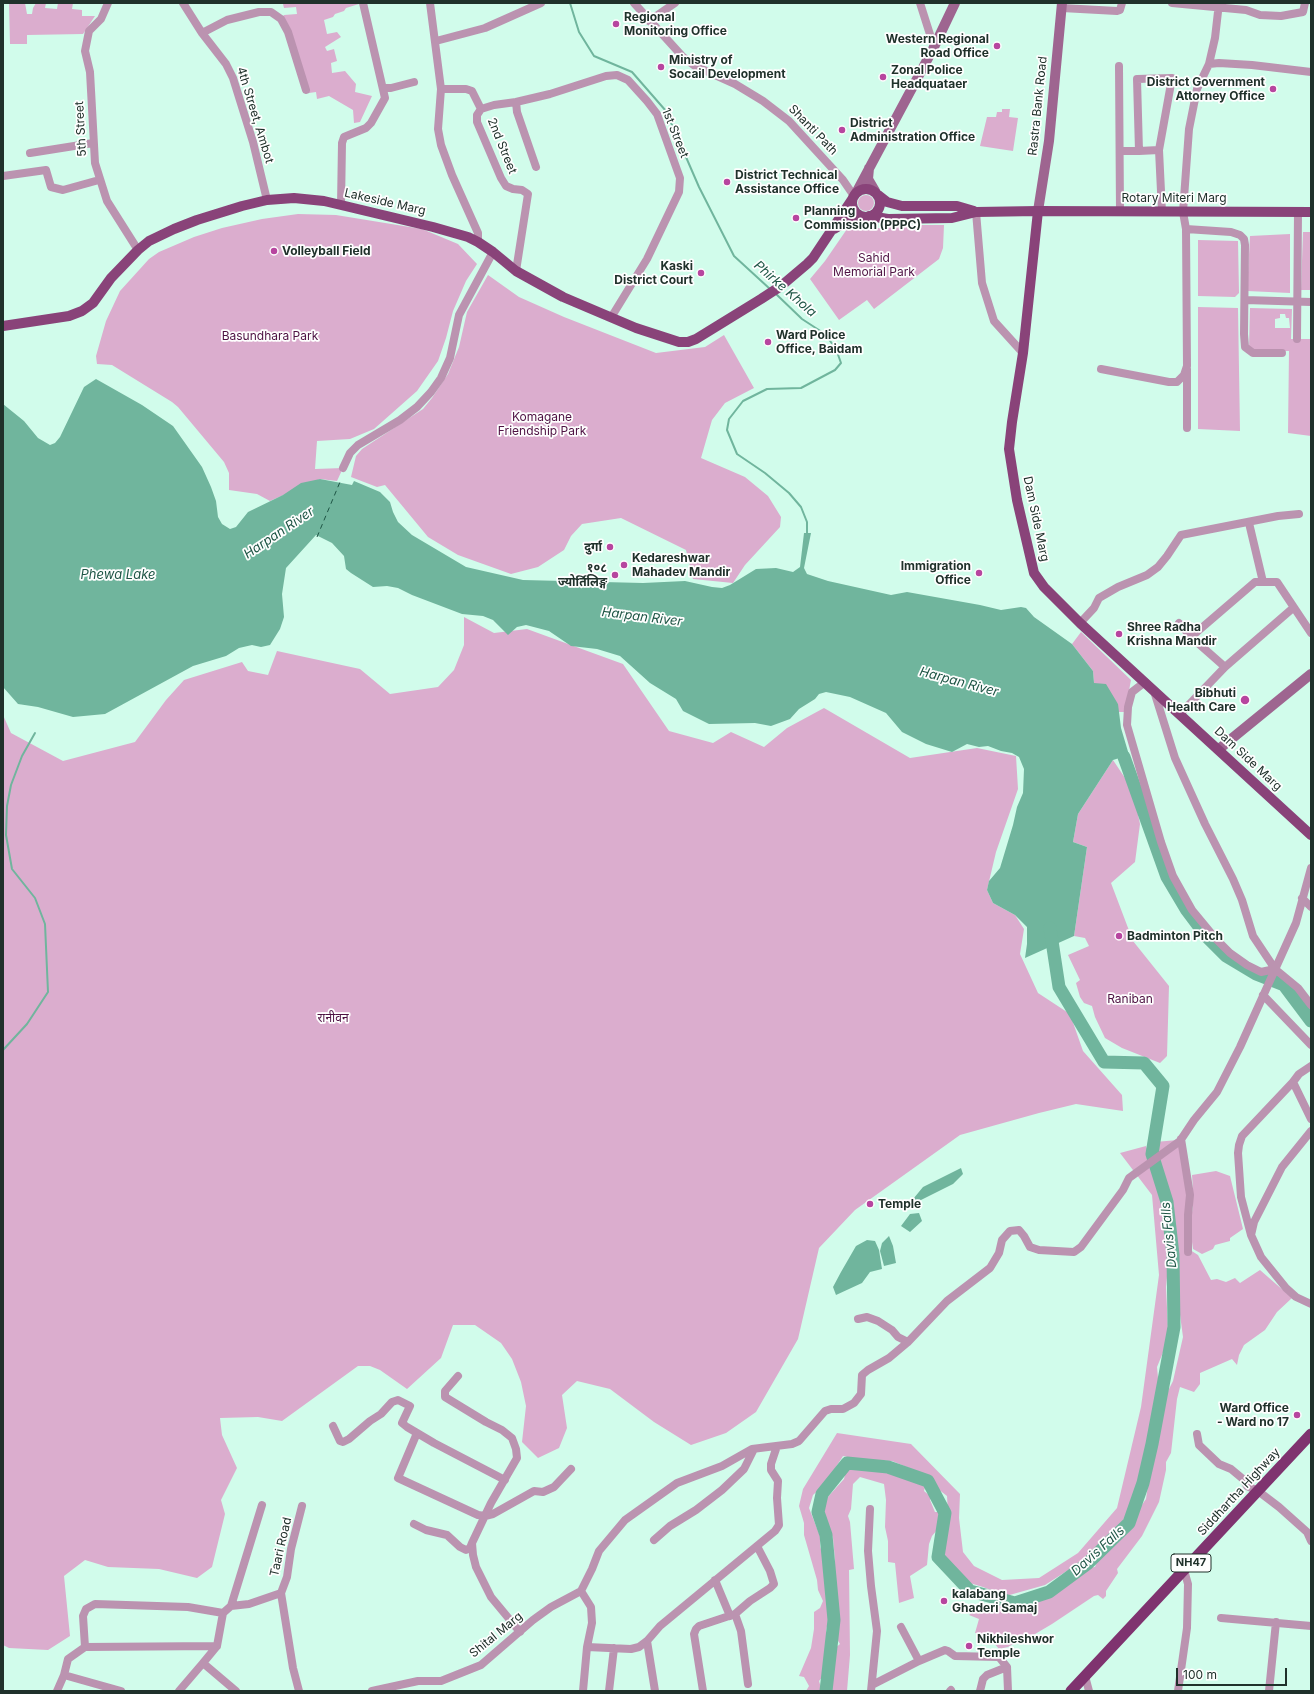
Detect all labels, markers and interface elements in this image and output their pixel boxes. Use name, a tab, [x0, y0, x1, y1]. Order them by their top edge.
place label: Regional Monitoring Office	[624, 10, 727, 38]
marker: Regional Monitoring Office	[611, 19, 621, 29]
place label: Western Regional Road Office	[886, 32, 989, 60]
marker: Western Regional Road Office	[992, 41, 1002, 51]
place label: Ministry of Socail Development	[669, 53, 786, 81]
street label: Rastra Bank Road	[1026, 56, 1050, 156]
marker: Ministry of Socail Development	[656, 62, 666, 72]
place label: Zonal Police Headquataer	[891, 63, 967, 91]
street label: 4th Street, Ambot	[233, 65, 277, 165]
marker: Zonal Police Headquataer	[878, 72, 888, 82]
place label: District Government Attorney Office	[1147, 75, 1265, 103]
marker: District Government Attorney Office	[1268, 84, 1278, 94]
street label: 5th Street	[72, 101, 90, 157]
street label: Shanti Path	[786, 102, 840, 158]
street label: 1st Street	[659, 106, 691, 160]
street label: 2nd Street	[484, 116, 520, 176]
place label: District Administration Office	[850, 116, 975, 144]
marker: District Administration Office	[837, 125, 847, 135]
place label: District Technical Assistance Office	[735, 168, 839, 196]
marker: District Technical Assistance Office	[722, 177, 732, 187]
street label: Lakeside Marg	[343, 186, 427, 218]
street label: Rotary Miteri Marg	[1121, 191, 1227, 205]
place label: Planning Commission (PPPC)	[804, 204, 921, 232]
marker: Planning Commission (PPPC)	[791, 213, 801, 223]
place label: Volleyball Field	[282, 244, 371, 258]
marker: Volleyball Field	[269, 246, 279, 256]
park label: Sahid Memorial Park	[833, 251, 915, 279]
water label: Phirke Khola	[751, 258, 819, 320]
place label: Kaski District Court	[614, 259, 693, 287]
marker: Kaski District Court	[696, 268, 706, 278]
place label: Ward Police Office, Baidam	[776, 328, 862, 356]
park label: Basundhara Park	[222, 329, 318, 343]
marker: Ward Police Office, Baidam	[763, 337, 773, 347]
park label: Komagane Friendship Park	[498, 410, 586, 438]
street label: Dam Side Marg	[1020, 475, 1052, 563]
water label: Harpan River	[241, 504, 317, 562]
place label: दुर्गा	[584, 540, 602, 554]
marker: दुर्गा	[605, 542, 615, 552]
place label: Kedareshwar Mahadev Mandir	[632, 551, 730, 579]
place label: Immigration Office	[901, 559, 971, 587]
marker: Kedareshwar Mahadev Mandir	[619, 560, 629, 570]
place label: १०८ ज्योर्तिलिङ्ग	[558, 561, 607, 589]
water label: Phewa Lake	[81, 567, 155, 583]
marker: Immigration Office	[974, 568, 984, 578]
marker: १०८ ज्योर्तिलिङ्ग	[610, 570, 620, 580]
water label: Harpan River	[601, 604, 683, 630]
place label: Shree Radha Krishna Mandir	[1127, 620, 1217, 648]
marker: Shree Radha Krishna Mandir	[1114, 629, 1124, 639]
water label: Harpan River	[918, 664, 1000, 700]
place label: Bibhuti Health Care	[1167, 686, 1236, 714]
marker: Bibhuti Health Care	[1239, 694, 1251, 706]
street label: Dam Side Marg	[1211, 724, 1285, 794]
place label: Badminton Pitch	[1127, 929, 1223, 943]
marker: Badminton Pitch	[1114, 931, 1124, 941]
park label: Raniban	[1107, 992, 1153, 1006]
park label: रानीवन	[317, 1011, 349, 1025]
place label: Temple	[878, 1197, 921, 1211]
marker: Temple	[865, 1199, 875, 1209]
water label: Davis Falls	[1158, 1201, 1180, 1269]
place label: Ward Office - Ward no 17	[1217, 1401, 1289, 1429]
marker: Ward Office - Ward no 17	[1292, 1410, 1302, 1420]
street label: Siddhartha Highway	[1195, 1445, 1283, 1539]
street label: Taari Road	[267, 1516, 295, 1578]
water label: Davis Falls	[1068, 1523, 1128, 1579]
road number: NH47	[1171, 1554, 1211, 1572]
place label: kalabang Ghaderi Samaj	[952, 1587, 1037, 1615]
marker: kalabang Ghaderi Samaj	[939, 1596, 949, 1606]
street label: Shital Marg	[467, 1609, 525, 1661]
place label: Nikhileshwor Temple	[977, 1632, 1054, 1660]
marker: Nikhileshwor Temple	[964, 1641, 974, 1651]
scale bar	[1178, 1660, 1289, 1686]
text: 100 m	[1183, 1667, 1217, 1682]

